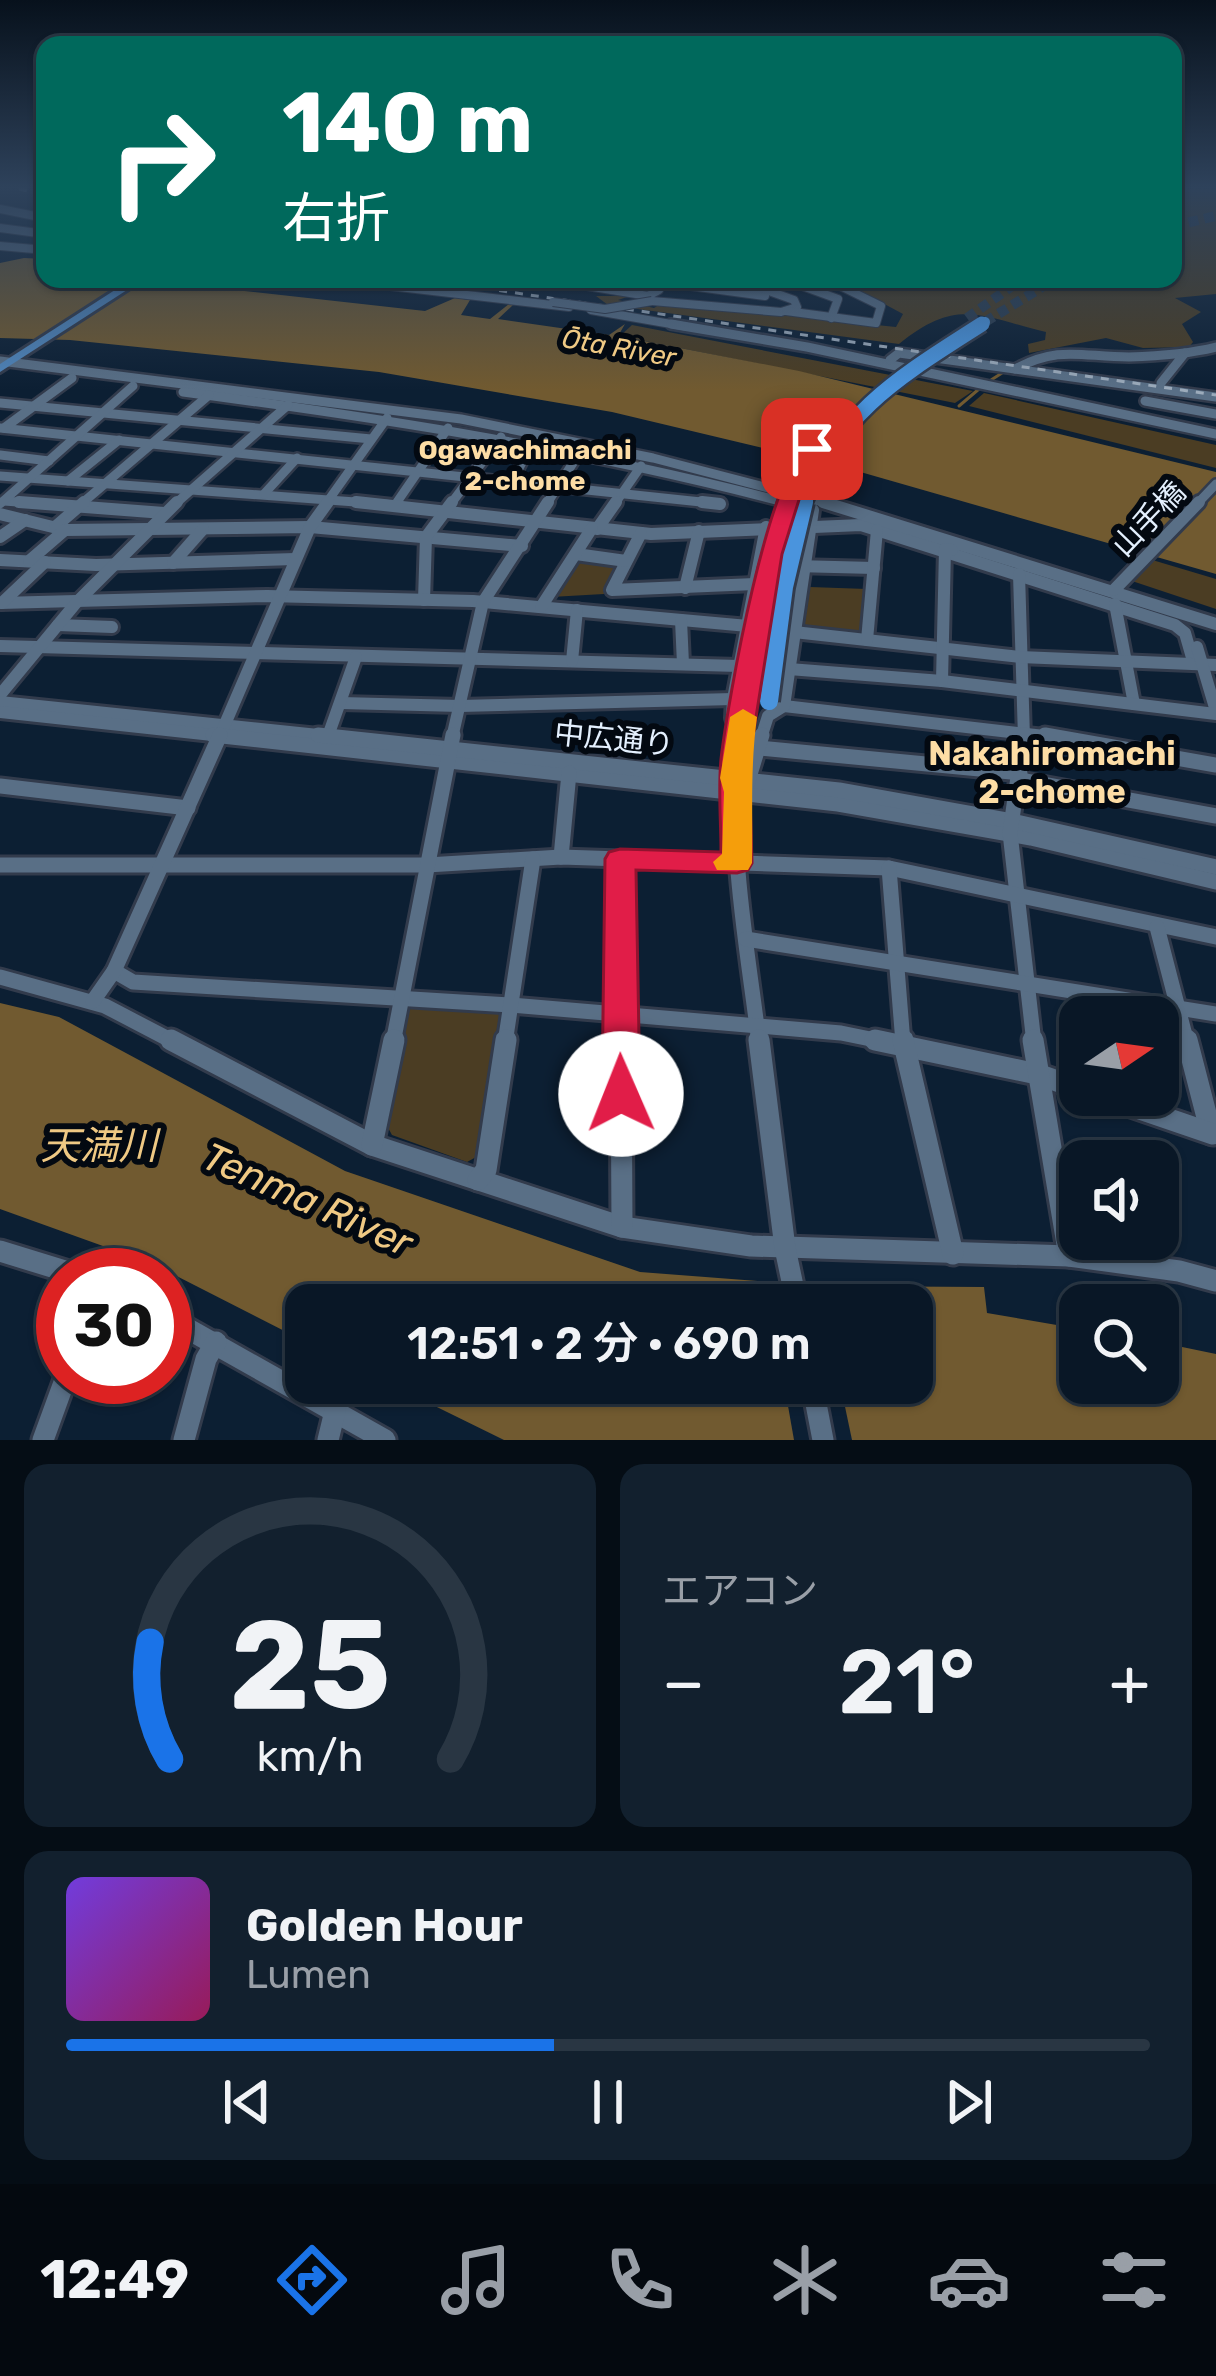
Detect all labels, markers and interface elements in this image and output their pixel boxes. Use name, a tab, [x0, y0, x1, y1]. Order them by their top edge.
text: 140 m	[282, 73, 533, 173]
icon: right	[84, 84, 240, 240]
text: 右折	[282, 187, 390, 251]
water label: Ōta River	[559, 322, 680, 374]
pin	[761, 398, 863, 500]
icon: arrive	[779, 416, 845, 482]
district label: Ogawachimachi 2-chome	[418, 434, 632, 497]
street label: 山手橋	[1105, 474, 1193, 564]
street label: 中広通り	[552, 715, 676, 763]
district label: Nakahiromachi 2-chome	[928, 734, 1176, 811]
north arrow	[1059, 996, 1179, 1116]
map controls	[1059, 996, 1179, 1404]
position arrow	[558, 1031, 684, 1157]
water label: 天満川	[40, 1123, 161, 1169]
water label: Tenma River	[196, 1133, 421, 1267]
button: sound	[1059, 1140, 1179, 1260]
speed limit sign: 30	[36, 1248, 192, 1404]
button: search	[1059, 1284, 1179, 1404]
text: 12:51 · 2 分 · 690 m	[407, 1317, 811, 1370]
text: エアコン	[662, 1568, 818, 1614]
text: 25	[229, 1591, 391, 1739]
text: 21°	[839, 1629, 975, 1736]
text: −	[662, 1643, 705, 1722]
text: +	[1109, 1643, 1150, 1722]
text: km/h	[256, 1730, 364, 1781]
text: Golden Hour	[246, 1899, 523, 1952]
text: Lumen	[246, 1952, 371, 1998]
icon: previous	[214, 2069, 280, 2135]
icon: pause	[575, 2069, 641, 2135]
icon: next	[936, 2069, 1002, 2135]
icon: directions	[270, 2238, 354, 2322]
icon: music	[434, 2238, 518, 2322]
icon: phone	[598, 2238, 682, 2322]
icon: climate	[763, 2238, 847, 2322]
icon: car	[927, 2238, 1011, 2322]
icon: filters	[1092, 2238, 1176, 2322]
text: 12:49	[40, 2248, 189, 2312]

